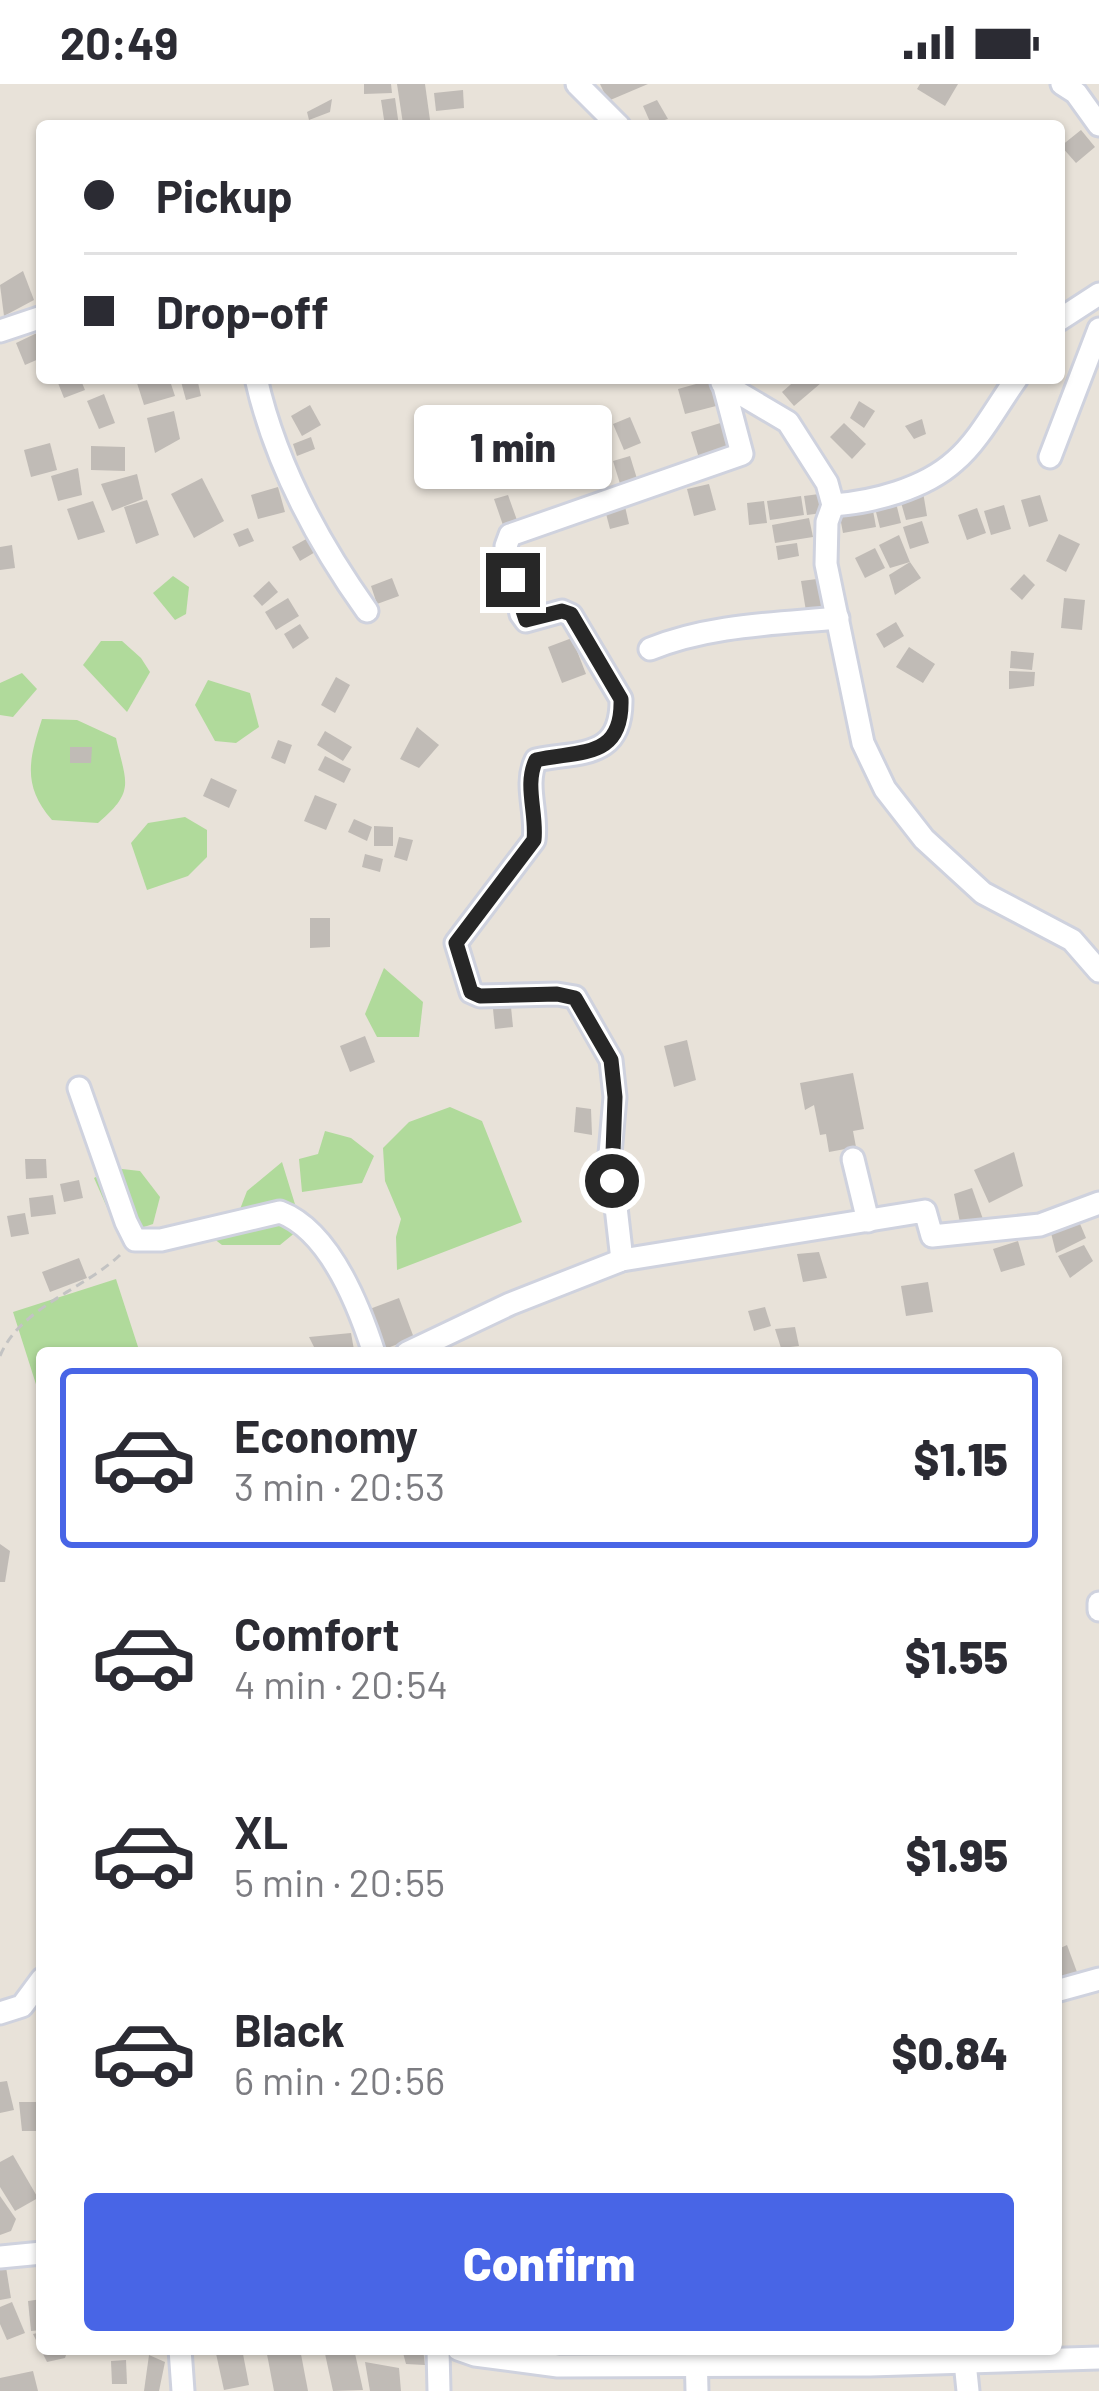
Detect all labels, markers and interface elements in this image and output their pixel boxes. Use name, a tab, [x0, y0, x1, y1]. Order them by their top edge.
text: 20:49	[60, 15, 178, 69]
text: Pickup	[156, 168, 293, 222]
text: Drop-off	[156, 284, 329, 338]
callout: 1 min	[414, 406, 612, 490]
text: 1 min	[470, 423, 556, 470]
route end	[486, 553, 540, 607]
route start	[585, 1154, 639, 1208]
icon: car	[90, 1404, 198, 1512]
text: Economy	[234, 1408, 418, 1462]
text: $1.15	[913, 1431, 1008, 1485]
text: 3 min · 20:53	[234, 1462, 445, 1509]
icon: car	[90, 1602, 198, 1710]
text: Comfort	[234, 1606, 400, 1660]
text: $1.55	[905, 1629, 1008, 1683]
text: 4 min · 20:54	[234, 1660, 448, 1707]
icon: car	[90, 1800, 198, 1908]
text: XL	[234, 1804, 288, 1858]
text: $1.95	[905, 1827, 1008, 1881]
text: 5 min · 20:55	[234, 1858, 445, 1905]
icon: car	[90, 1998, 198, 2106]
text: Black	[234, 2002, 345, 2056]
text: $0.84	[892, 2025, 1008, 2079]
text: 6 min · 20:56	[234, 2056, 445, 2103]
button: Confirm	[84, 2193, 1014, 2331]

